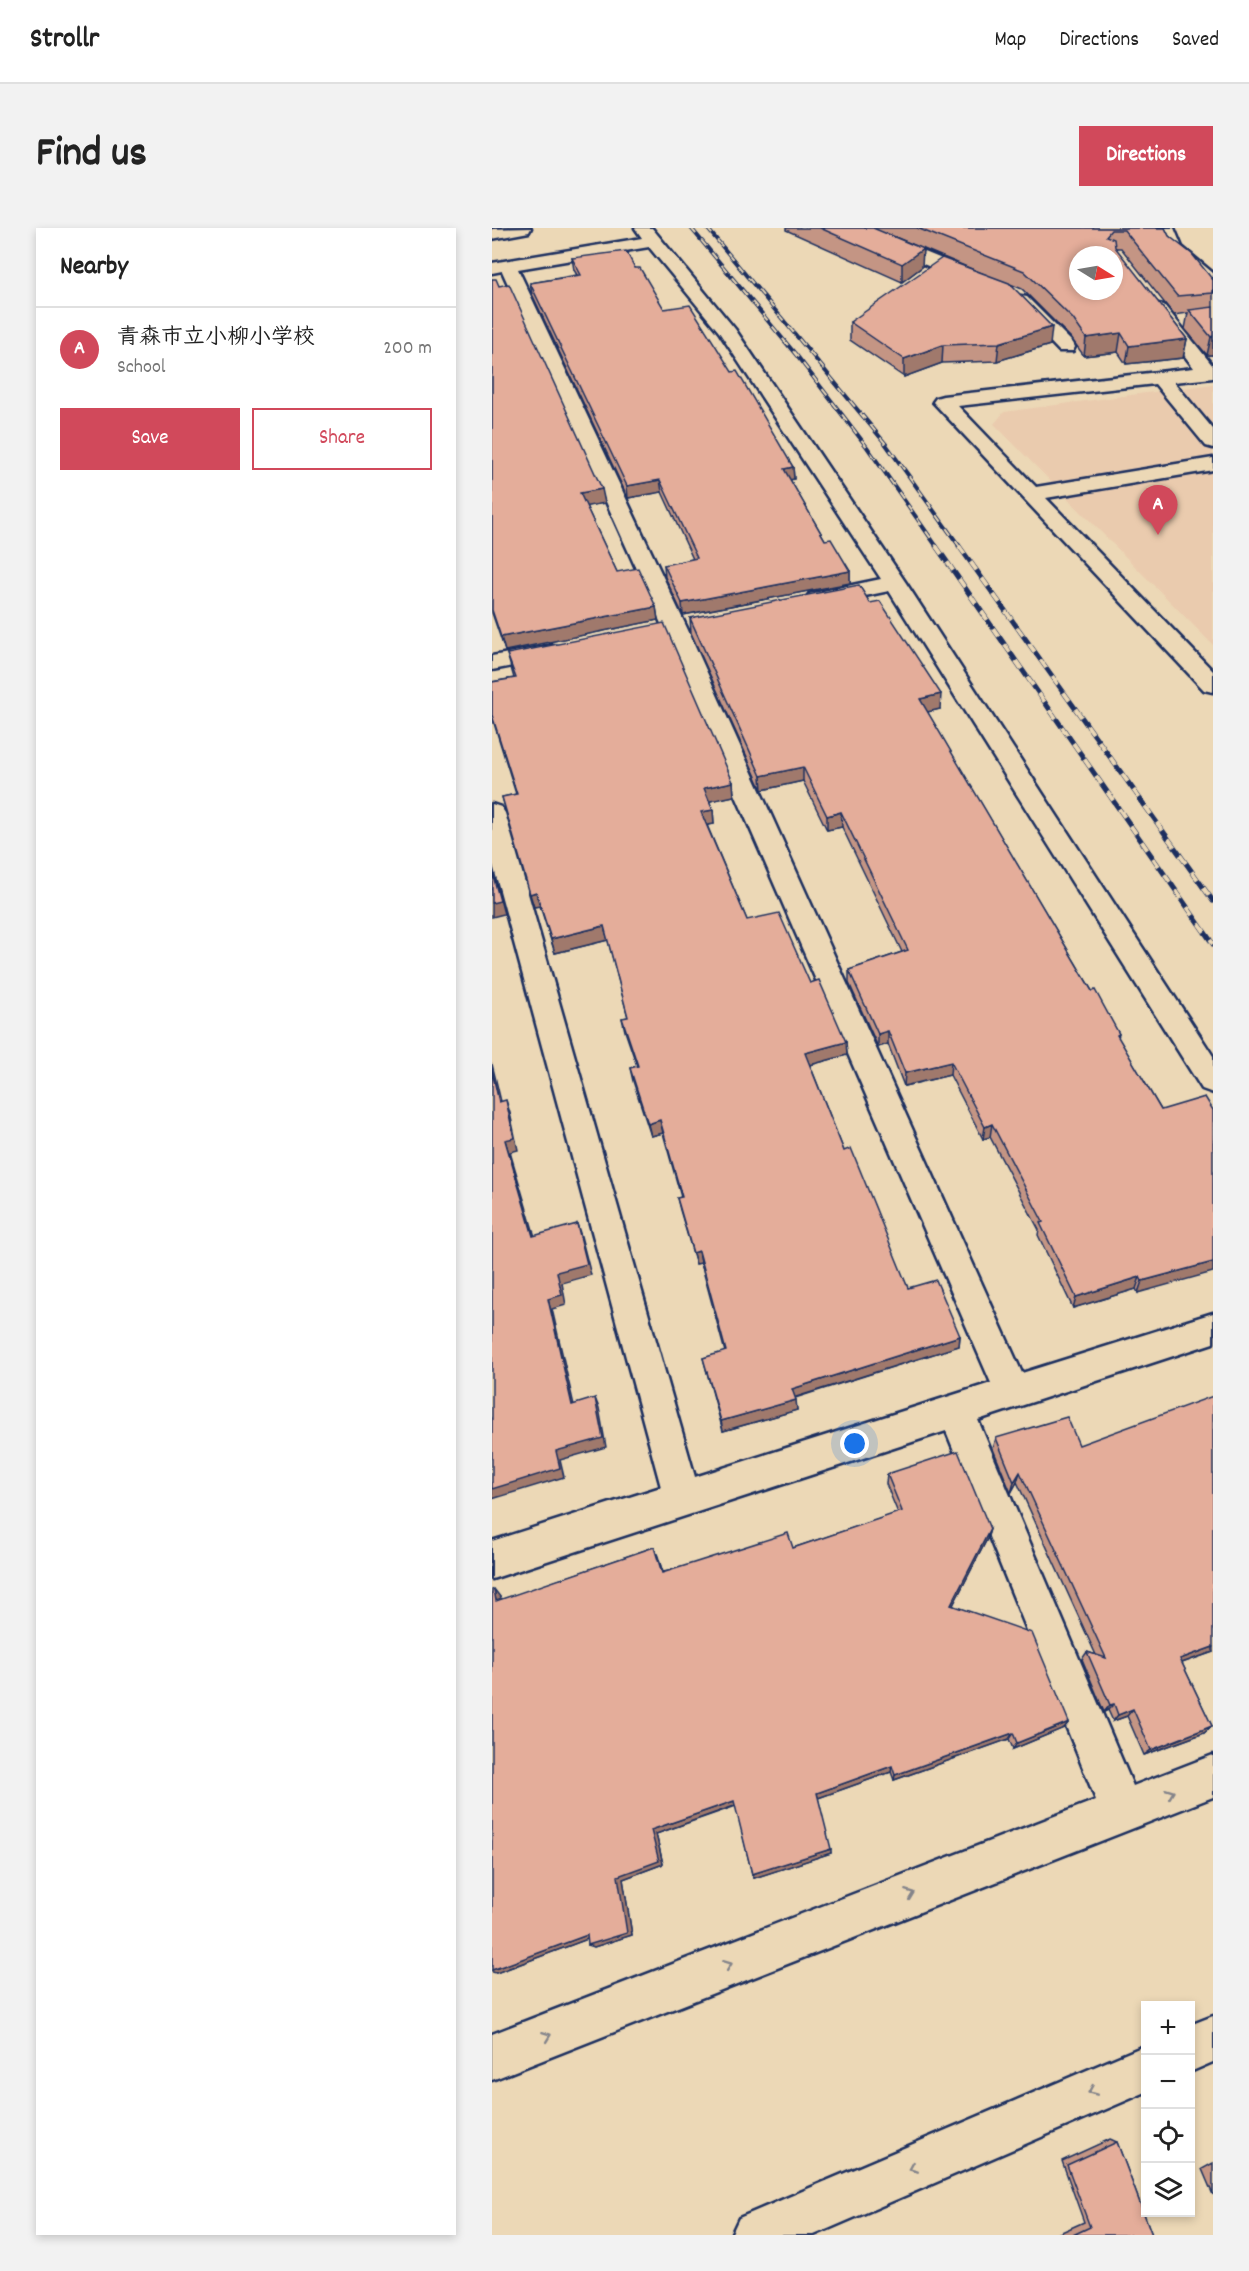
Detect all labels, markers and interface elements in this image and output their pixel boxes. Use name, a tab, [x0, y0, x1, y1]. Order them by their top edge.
text: Strollr	[30, 21, 99, 61]
text: Map	[995, 26, 1026, 56]
text: Directions	[1059, 26, 1139, 56]
text: Saved	[1172, 26, 1219, 56]
text: Find us	[36, 126, 147, 186]
button: Directions	[1079, 126, 1213, 186]
north arrow	[1069, 246, 1123, 300]
text: Nearby	[60, 249, 128, 286]
text: 青森市立小柳小学校	[117, 323, 315, 354]
text: A	[74, 335, 85, 363]
text: 200 m	[383, 335, 432, 363]
text: School	[117, 354, 166, 382]
button: Save	[60, 408, 240, 470]
button: Share	[252, 408, 432, 470]
pin: A	[1138, 486, 1178, 535]
your location	[840, 1429, 869, 1458]
one-way arrow	[1164, 1788, 1175, 1800]
one-way arrow	[904, 1889, 915, 1901]
one-way arrow	[722, 1960, 733, 1972]
map controls	[1141, 2001, 1195, 2217]
button: +	[1141, 2001, 1195, 2055]
one-way arrow	[541, 2030, 551, 2043]
button: −	[1141, 2055, 1195, 2109]
one-way arrow	[1087, 2084, 1098, 2096]
button: locate	[1141, 2109, 1195, 2163]
one-way arrow	[908, 2161, 919, 2173]
button: layers	[1141, 2163, 1195, 2217]

